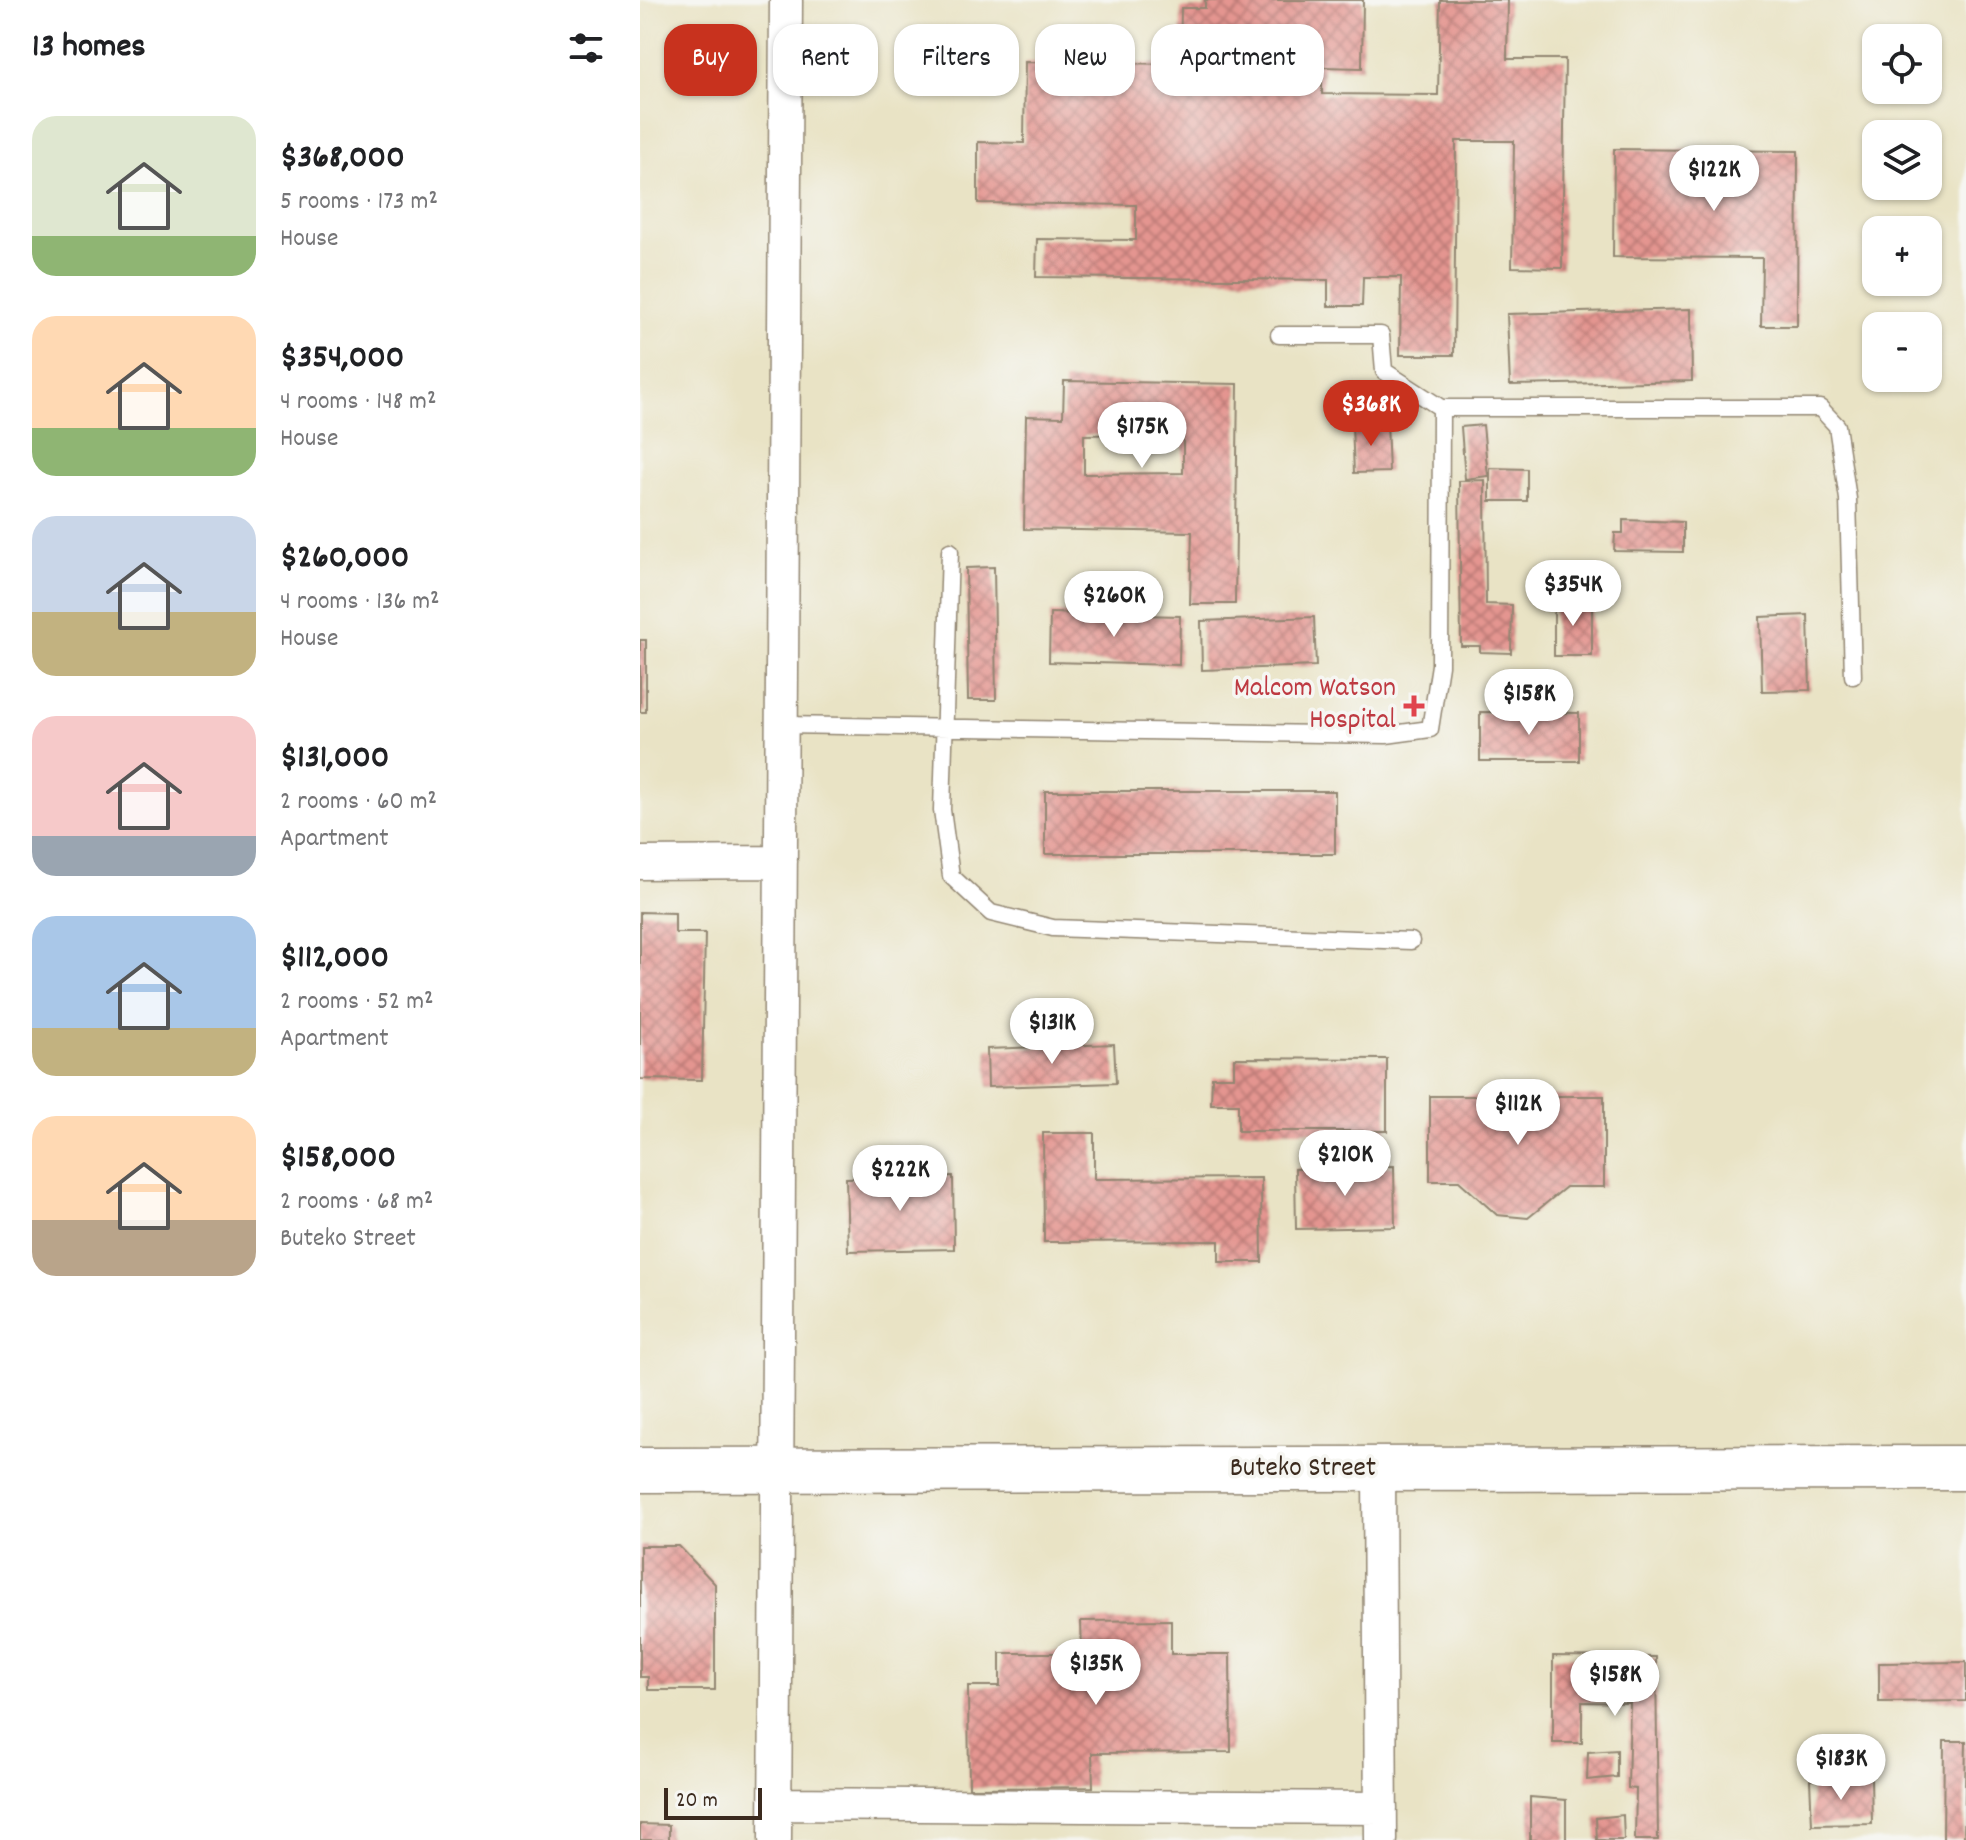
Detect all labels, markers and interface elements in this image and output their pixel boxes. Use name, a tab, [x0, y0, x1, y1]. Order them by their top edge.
text: 13 homes	[32, 24, 146, 73]
chip: Buy	[664, 24, 757, 96]
chip: Rent	[773, 24, 878, 96]
chip: Filters	[894, 24, 1019, 96]
chip: New	[1035, 24, 1135, 96]
chip: Apartment	[1151, 24, 1324, 96]
map controls	[1862, 24, 1942, 392]
button: locate	[1862, 24, 1942, 104]
icon: filters	[564, 26, 608, 70]
button: layers	[1862, 120, 1942, 200]
text: $368,000	[280, 135, 405, 184]
pin: $122K	[1658, 145, 1770, 213]
icon: home	[96, 148, 192, 244]
text: $122K	[1687, 152, 1741, 189]
text: 5 rooms · 173 m²	[280, 184, 438, 221]
button: +	[1862, 216, 1942, 296]
text: House	[280, 221, 338, 258]
button: −	[1862, 312, 1942, 392]
text: $354,000	[280, 335, 404, 384]
icon: home	[96, 348, 192, 444]
pin: $368K	[1315, 380, 1427, 448]
text: 4 rooms · 148 m²	[280, 384, 436, 421]
text: $368K	[1341, 387, 1401, 424]
pin: $175K	[1086, 402, 1198, 470]
text: $175K	[1116, 409, 1168, 446]
text: House	[280, 421, 338, 458]
text: $260,000	[280, 535, 409, 584]
icon: home	[96, 548, 192, 644]
pin: $354K	[1517, 560, 1629, 628]
text: $354K	[1543, 567, 1603, 604]
pin: $260K	[1058, 571, 1170, 639]
text: $260K	[1082, 578, 1146, 615]
text: 4 rooms · 136 m²	[280, 584, 439, 621]
text: House	[280, 621, 338, 658]
pin: $158K	[1473, 669, 1585, 737]
place label: Malcom Watson Hospital	[1234, 670, 1396, 742]
text: $158K	[1502, 676, 1556, 713]
marker: Malcom Watson Hospital	[1403, 695, 1425, 717]
text: $131,000	[280, 735, 389, 784]
icon: home	[96, 748, 192, 844]
text: 2 rooms · 60 m²	[280, 784, 437, 821]
text: Apartment	[280, 821, 389, 858]
text: $112,000	[280, 935, 389, 984]
icon: home	[96, 948, 192, 1044]
text: 2 rooms · 52 m²	[280, 984, 433, 1021]
pin: $131K	[996, 998, 1108, 1066]
text: $131K	[1028, 1005, 1076, 1042]
text: Apartment	[280, 1021, 389, 1058]
pin: $112K	[1462, 1079, 1574, 1147]
text: $112K	[1494, 1086, 1542, 1123]
pin: $210K	[1289, 1130, 1401, 1198]
text: $158,000	[280, 1135, 396, 1184]
text: $210K	[1317, 1137, 1373, 1174]
pin: $222K	[844, 1145, 956, 1213]
icon: home	[96, 1148, 192, 1244]
text: $222K	[870, 1152, 930, 1189]
text: 2 rooms · 68 m²	[280, 1184, 433, 1221]
text: Buteko Street	[280, 1221, 416, 1258]
street label: Buteko Street	[1230, 1450, 1376, 1490]
pin: $135K	[1040, 1639, 1152, 1707]
text: $135K	[1069, 1646, 1123, 1683]
pin: $158K	[1559, 1650, 1671, 1718]
text: $158K	[1588, 1657, 1642, 1694]
pin: $183K	[1785, 1734, 1897, 1802]
text: $183K	[1815, 1741, 1867, 1778]
scale bar	[664, 1784, 762, 1820]
text: 20 m	[676, 1786, 718, 1817]

